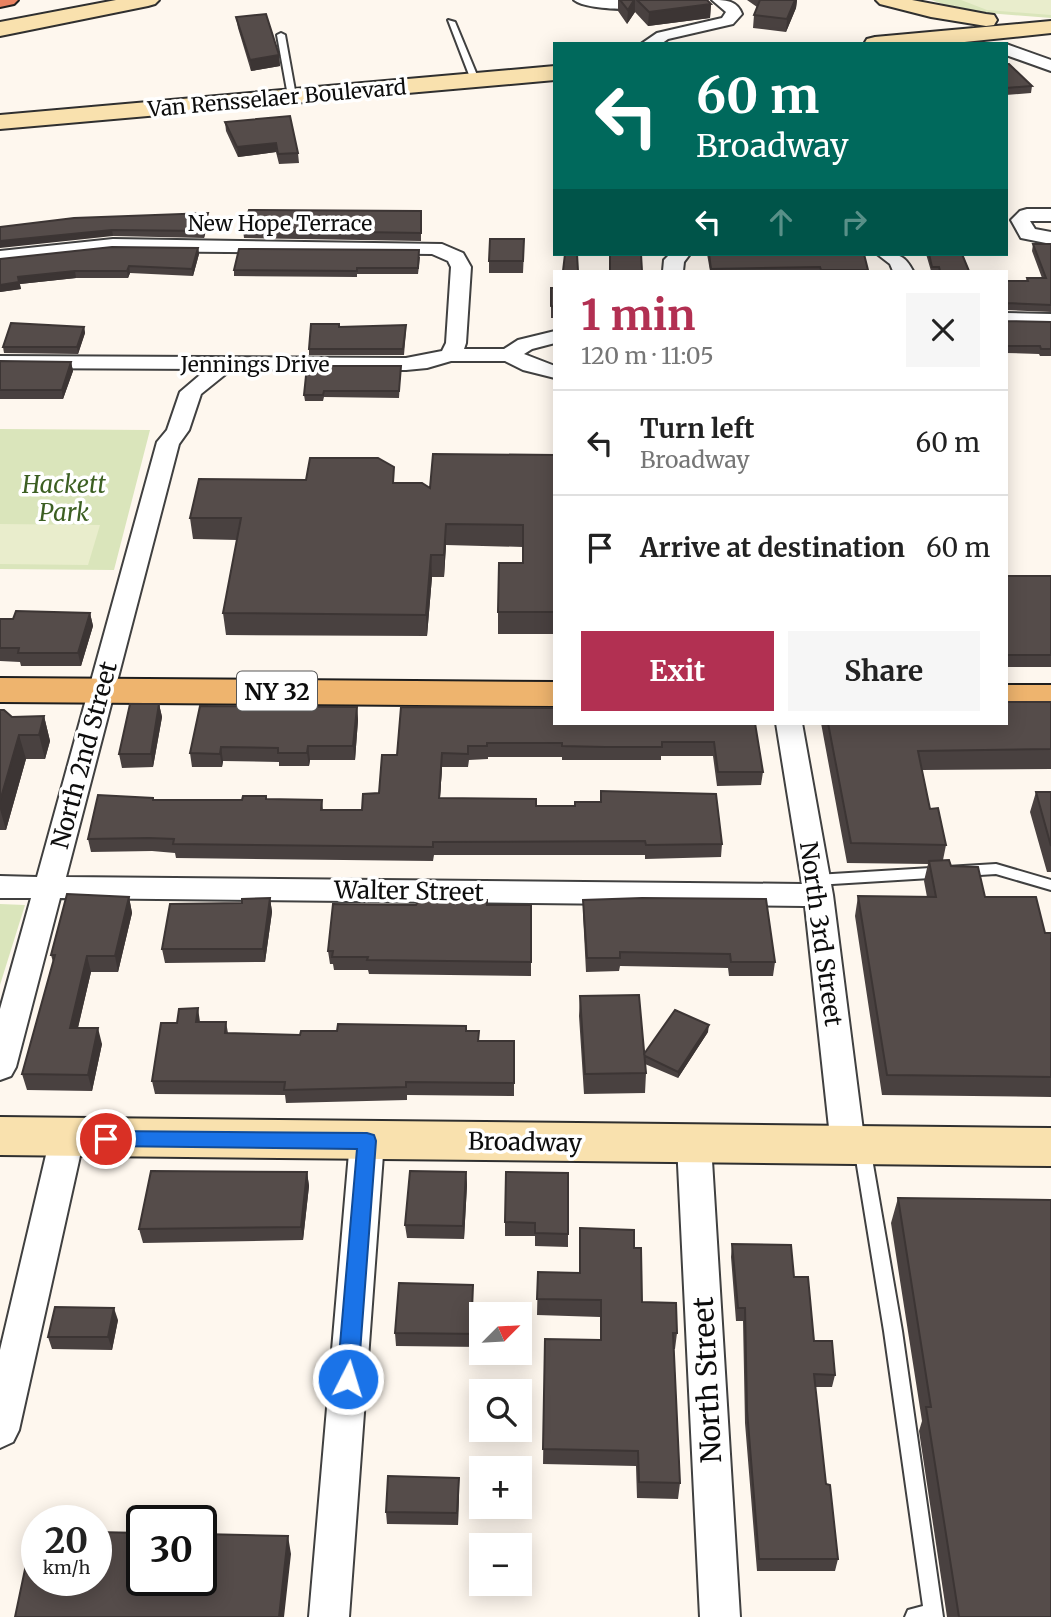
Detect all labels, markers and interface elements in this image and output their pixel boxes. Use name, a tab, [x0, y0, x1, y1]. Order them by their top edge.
text: 60 m	[696, 65, 819, 126]
icon: left	[581, 70, 672, 161]
street label: Van Rensselaer Boulevard	[146, 73, 408, 123]
text: Broadway	[696, 126, 849, 166]
icon: left	[689, 203, 727, 241]
icon: ahead	[762, 203, 800, 241]
icon: right	[835, 203, 873, 241]
street label: New Hope Terrace	[188, 210, 372, 237]
text: 1 min	[581, 289, 695, 341]
button: close	[906, 293, 980, 367]
text: 120 m · 11:05	[581, 341, 714, 370]
street label: Jennings Drive	[180, 351, 329, 378]
text: Turn left	[640, 412, 754, 445]
icon: left	[581, 424, 619, 462]
text: 60 m	[916, 426, 980, 459]
text: Broadway	[640, 445, 750, 474]
park label: Hackett Park	[21, 469, 107, 528]
icon: arrive	[581, 529, 619, 567]
text: Arrive at destination	[640, 531, 905, 564]
text: 60 m	[926, 531, 990, 564]
button: Exit	[581, 631, 774, 711]
button: Share	[788, 631, 980, 711]
street label: North 2nd Street	[44, 657, 124, 852]
road number: NY 32	[237, 671, 317, 710]
street label: North 3rd Street	[793, 840, 849, 1029]
street label: Walter Street	[333, 874, 485, 908]
pin	[76, 1109, 136, 1169]
icon: arrive	[87, 1120, 125, 1158]
street label: Broadway	[467, 1126, 583, 1158]
street label: North Street	[685, 1296, 729, 1464]
north arrow	[469, 1302, 532, 1365]
map controls	[469, 1302, 532, 1596]
position arrow	[311, 1342, 385, 1416]
button: search	[469, 1379, 532, 1442]
button: +	[469, 1456, 532, 1519]
speed limit sign: 30	[126, 1505, 217, 1596]
text: 20	[45, 1519, 88, 1563]
button: −	[469, 1533, 532, 1596]
text: km/h	[43, 1556, 90, 1579]

